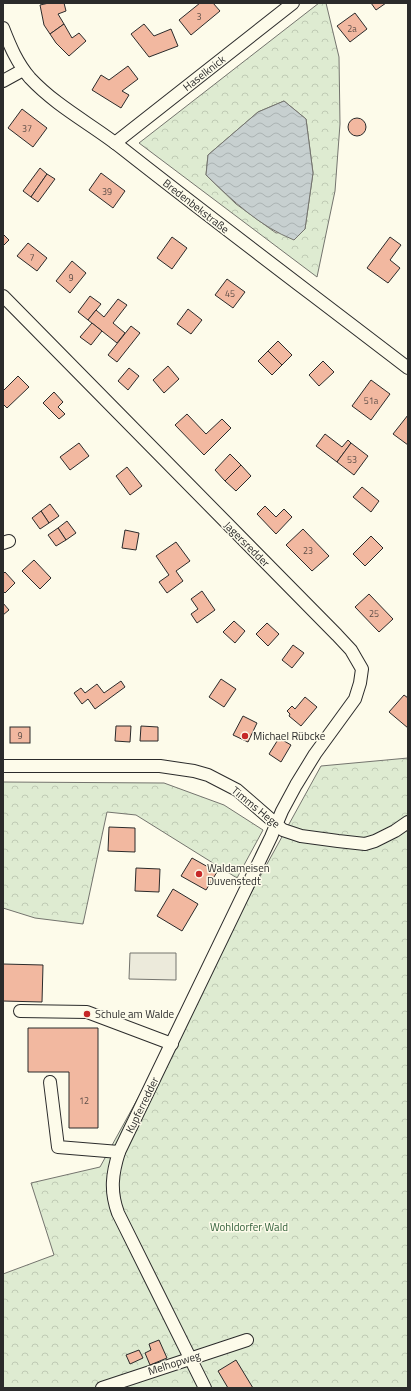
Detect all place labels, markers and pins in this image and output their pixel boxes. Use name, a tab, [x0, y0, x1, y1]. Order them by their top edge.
place label: Michael Rübcke	[253, 728, 326, 744]
marker: Michael Rübcke	[240, 731, 250, 741]
place label: Waldameisen Duvenstedt	[207, 860, 270, 889]
marker: Waldameisen Duvenstedt	[194, 869, 204, 879]
place label: Schule am Walde	[95, 1006, 175, 1022]
marker: Schule am Walde	[82, 1009, 92, 1019]

